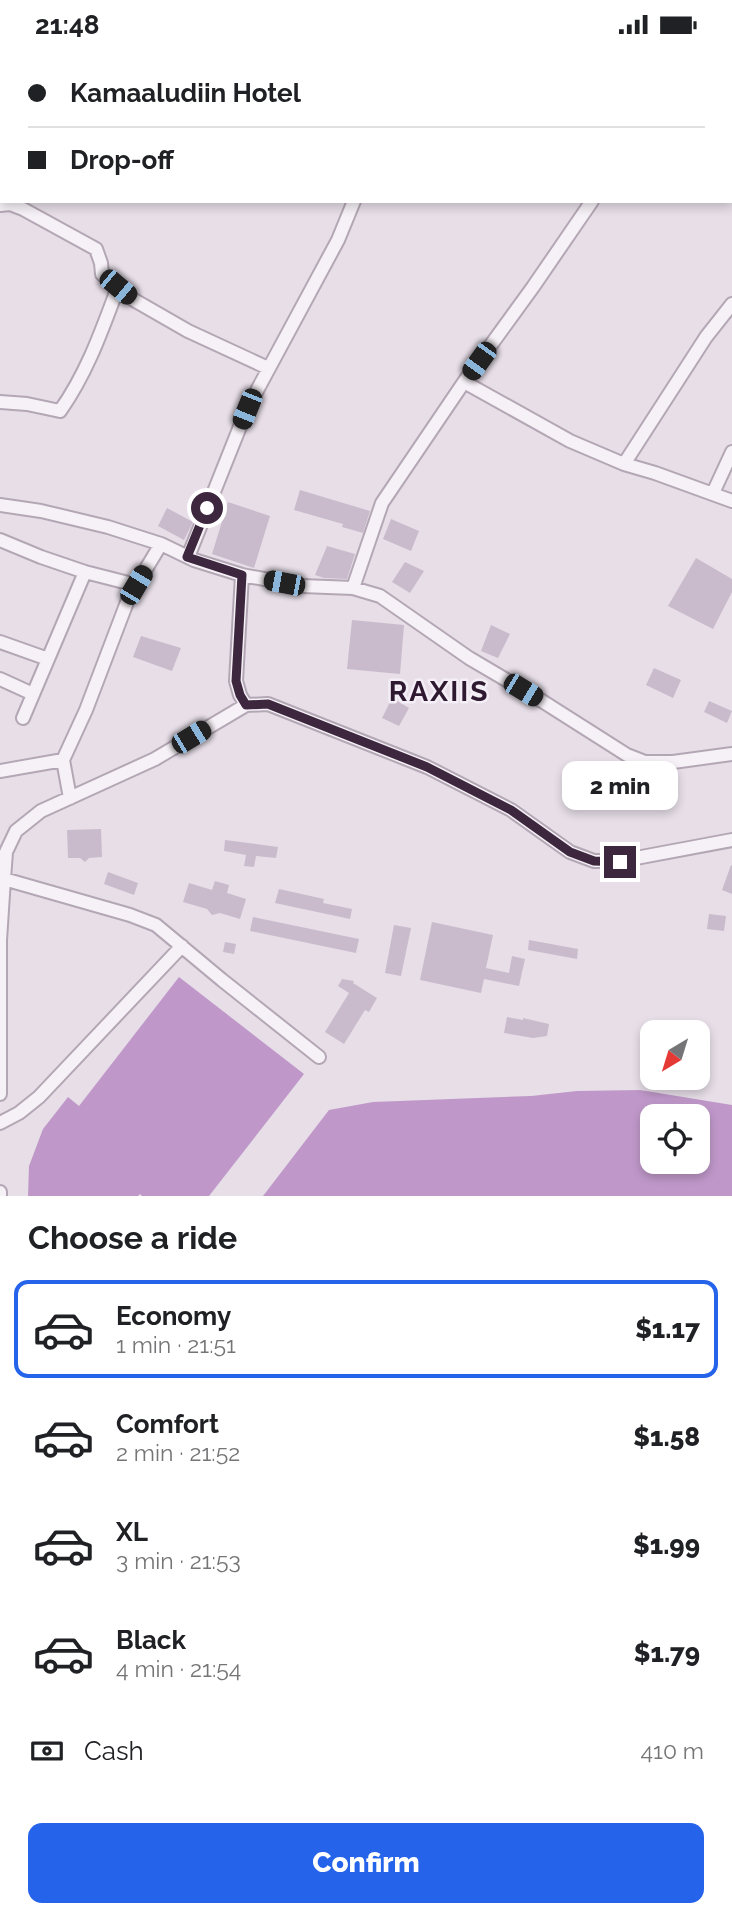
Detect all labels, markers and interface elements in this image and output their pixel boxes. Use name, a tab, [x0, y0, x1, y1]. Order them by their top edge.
text: 21:48	[35, 10, 99, 40]
text: Kamaaludiin Hotel	[70, 78, 301, 108]
text: Drop-off	[70, 145, 174, 175]
car	[96, 265, 141, 309]
car	[459, 338, 500, 384]
car	[230, 386, 265, 432]
route start	[191, 492, 223, 524]
car	[117, 562, 156, 608]
car	[262, 569, 307, 597]
car	[500, 670, 547, 710]
district label: RAXIIS	[389, 675, 489, 708]
car	[168, 717, 215, 757]
callout: 2 min	[562, 761, 678, 809]
text: 2 min	[590, 772, 650, 799]
route end	[604, 846, 636, 878]
north arrow	[640, 1020, 710, 1090]
map controls	[640, 1020, 710, 1174]
button: locate	[640, 1104, 710, 1174]
text: Choose a ride	[28, 1219, 237, 1256]
icon: car	[32, 1298, 95, 1361]
text: Economy	[116, 1301, 231, 1331]
text: $1.17	[635, 1314, 700, 1344]
text: 1 min · 21:51	[116, 1331, 236, 1358]
icon: car	[32, 1406, 95, 1469]
text: Comfort	[116, 1409, 219, 1439]
text: $1.58	[633, 1422, 700, 1452]
text: 2 min · 21:52	[116, 1439, 240, 1466]
icon: car	[32, 1514, 95, 1577]
text: XL	[116, 1517, 148, 1547]
text: $1.99	[633, 1530, 700, 1560]
text: 3 min · 21:53	[116, 1547, 241, 1574]
icon: car	[32, 1622, 95, 1685]
text: Black	[116, 1625, 186, 1655]
text: $1.79	[634, 1638, 700, 1668]
text: 4 min · 21:54	[116, 1655, 241, 1682]
icon: cash	[28, 1732, 66, 1770]
text: Cash	[84, 1736, 144, 1766]
text: 410 m	[641, 1737, 704, 1764]
button: Confirm	[28, 1823, 704, 1903]

